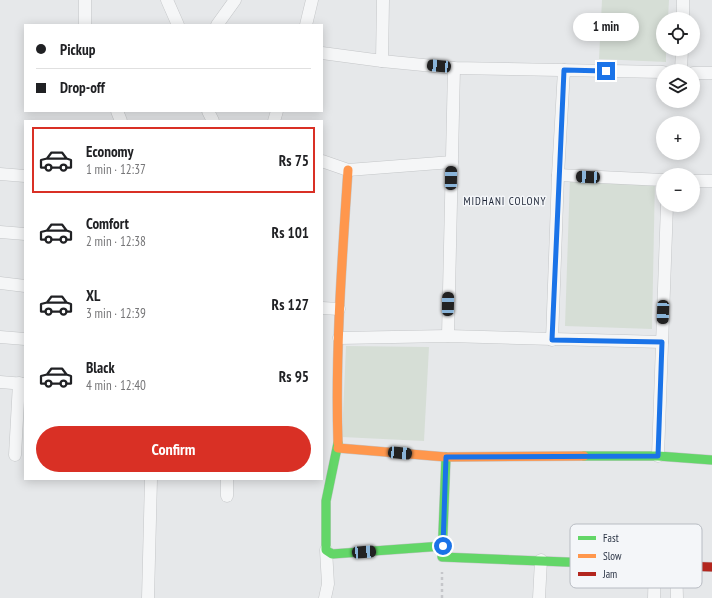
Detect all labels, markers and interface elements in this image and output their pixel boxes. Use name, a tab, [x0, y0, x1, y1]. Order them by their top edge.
map controls	[656, 12, 700, 212]
button: locate	[656, 12, 700, 56]
callout: 1 min	[573, 13, 639, 41]
text: 1 min	[593, 18, 619, 35]
text: Pickup	[60, 40, 95, 59]
car	[427, 59, 451, 73]
route end	[597, 62, 615, 80]
button: layers	[656, 64, 700, 108]
text: Drop-off	[60, 78, 105, 97]
button: +	[656, 116, 700, 160]
icon: car	[38, 142, 74, 178]
text: Economy	[86, 142, 134, 161]
text: Rs 75	[279, 151, 309, 170]
text: 1 min · 12:37	[86, 161, 146, 178]
car	[445, 166, 457, 190]
button: −	[656, 168, 700, 212]
car	[576, 170, 600, 184]
district label: MIDHANI COLONY	[464, 194, 547, 208]
icon: car	[38, 214, 74, 250]
text: Comfort	[86, 214, 129, 233]
text: Rs 101	[272, 223, 309, 242]
text: 2 min · 12:38	[86, 233, 146, 250]
icon: car	[38, 286, 74, 322]
text: XL	[86, 286, 100, 305]
car	[442, 292, 454, 316]
text: Rs 127	[272, 295, 309, 314]
car	[657, 300, 669, 324]
text: 3 min · 12:39	[86, 305, 146, 322]
icon: car	[38, 358, 74, 394]
text: Black	[86, 358, 115, 377]
text: Rs 95	[279, 367, 309, 386]
text: 4 min · 12:40	[86, 377, 146, 394]
button: Confirm	[36, 426, 311, 472]
car	[388, 446, 412, 460]
legend	[570, 524, 702, 588]
text: Fast	[603, 531, 619, 545]
route start	[434, 537, 452, 555]
car	[352, 545, 376, 559]
text: Slow	[603, 549, 622, 563]
text: Jam	[602, 567, 617, 581]

